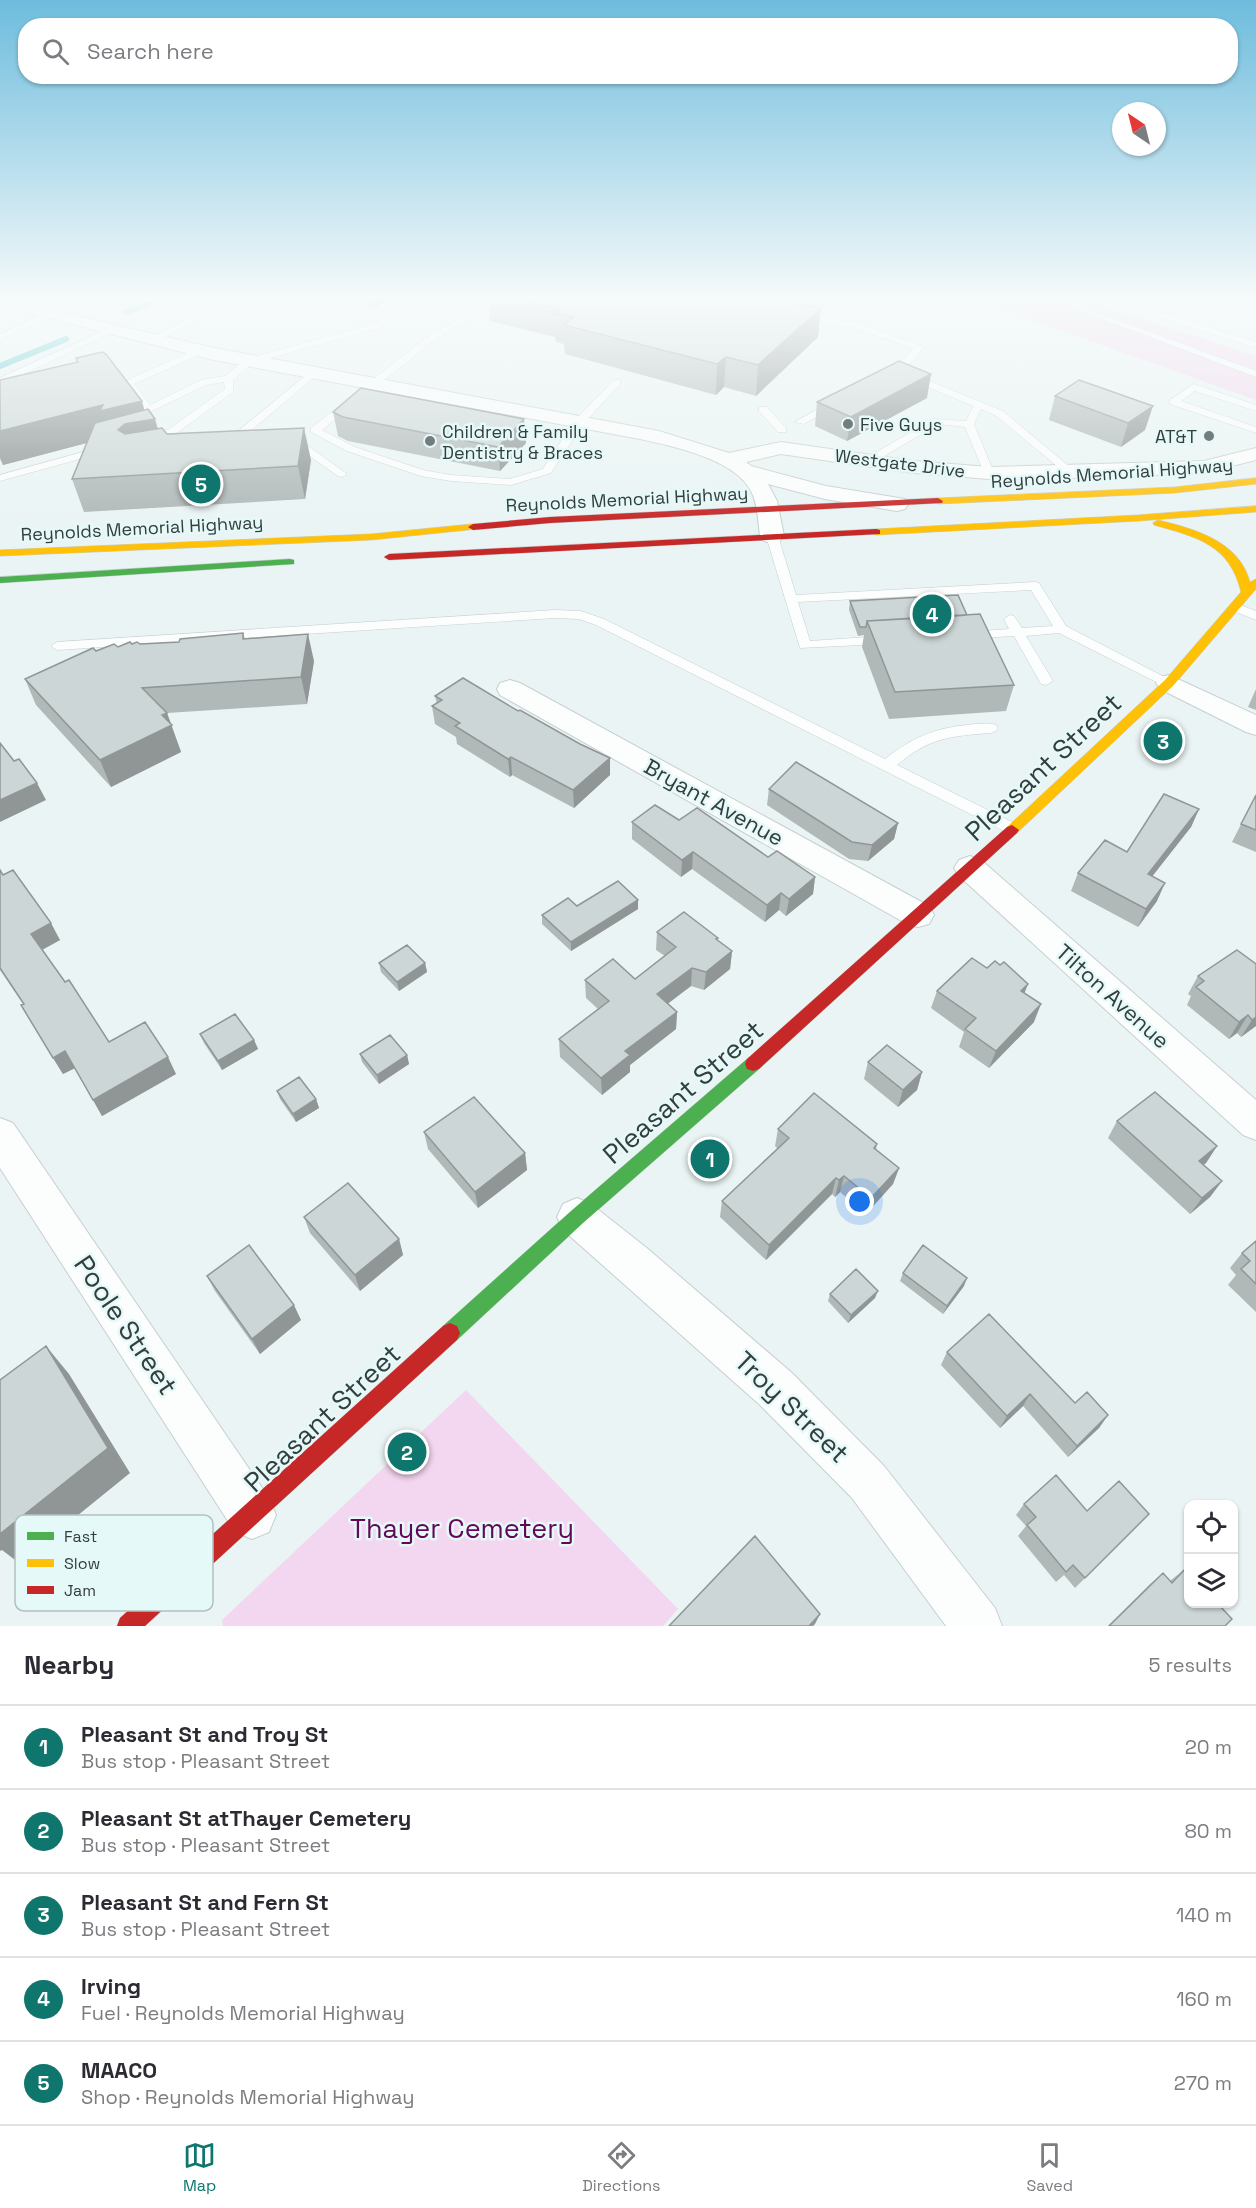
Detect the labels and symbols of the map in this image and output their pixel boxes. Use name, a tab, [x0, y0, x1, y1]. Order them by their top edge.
north arrow	[1112, 102, 1166, 156]
place label: Five Guys	[860, 413, 942, 436]
marker: Five Guys	[841, 417, 855, 431]
place label: Children & Family Dentistry & Braces	[442, 420, 603, 464]
place label: AT&T	[1155, 425, 1197, 448]
marker: AT&T	[1202, 429, 1216, 443]
marker: Children & Family Dentistry & Braces	[423, 434, 437, 448]
street label: Westgate Drive	[834, 444, 966, 482]
street label: Reynolds Memorial Highway	[990, 453, 1234, 493]
pin: 5	[182, 462, 220, 506]
street label: Reynolds Memorial Highway	[505, 481, 749, 517]
street label: Reynolds Memorial Highway	[20, 510, 264, 546]
pin: 4	[912, 592, 952, 636]
street label: Pleasant Street	[957, 685, 1129, 849]
pin: 3	[1144, 718, 1182, 764]
street label: Bryant Avenue	[639, 752, 789, 852]
street label: Tilton Avenue	[1050, 938, 1176, 1054]
street label: Pleasant Street	[595, 1013, 771, 1171]
pin: 1	[690, 1136, 730, 1182]
your location	[845, 1187, 874, 1216]
street label: Poole Street	[66, 1248, 186, 1402]
street label: Pleasant Street	[236, 1336, 408, 1500]
street label: Troy Street	[727, 1344, 857, 1470]
pin: 2	[388, 1430, 426, 1474]
park label: Thayer Cemetery	[350, 1511, 574, 1546]
legend	[15, 1515, 213, 1611]
text: Fast	[64, 1526, 97, 1547]
text: Slow	[64, 1553, 100, 1574]
text: Jam	[64, 1580, 96, 1601]

